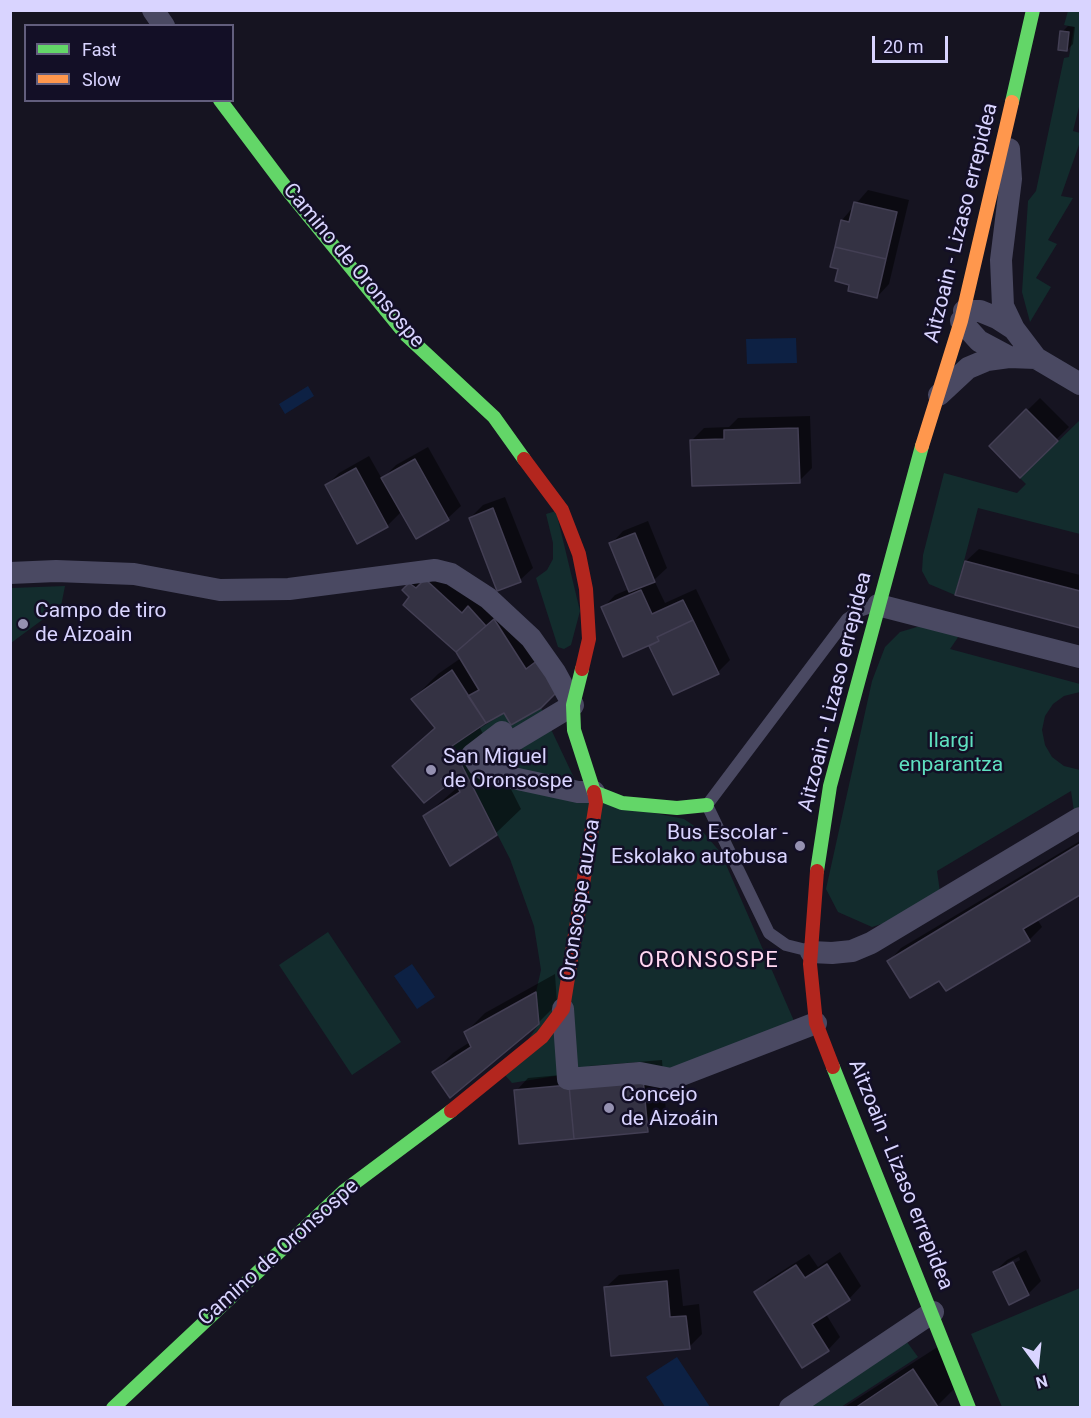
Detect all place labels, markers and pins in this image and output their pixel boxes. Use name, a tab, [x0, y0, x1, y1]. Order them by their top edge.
place label: Campo de tiro de Aizoain	[35, 599, 167, 649]
marker: Campo de tiro de Aizoain	[16, 617, 30, 631]
place label: San Miguel de Oronsospe	[443, 745, 573, 795]
marker: San Miguel de Oronsospe	[424, 763, 438, 777]
place label: Bus Escolar - Eskolako autobusa	[611, 821, 788, 871]
marker: Bus Escolar - Eskolako autobusa	[793, 839, 807, 853]
place label: Concejo de Aizoáin	[621, 1083, 718, 1133]
marker: Concejo de Aizoáin	[602, 1101, 616, 1115]

